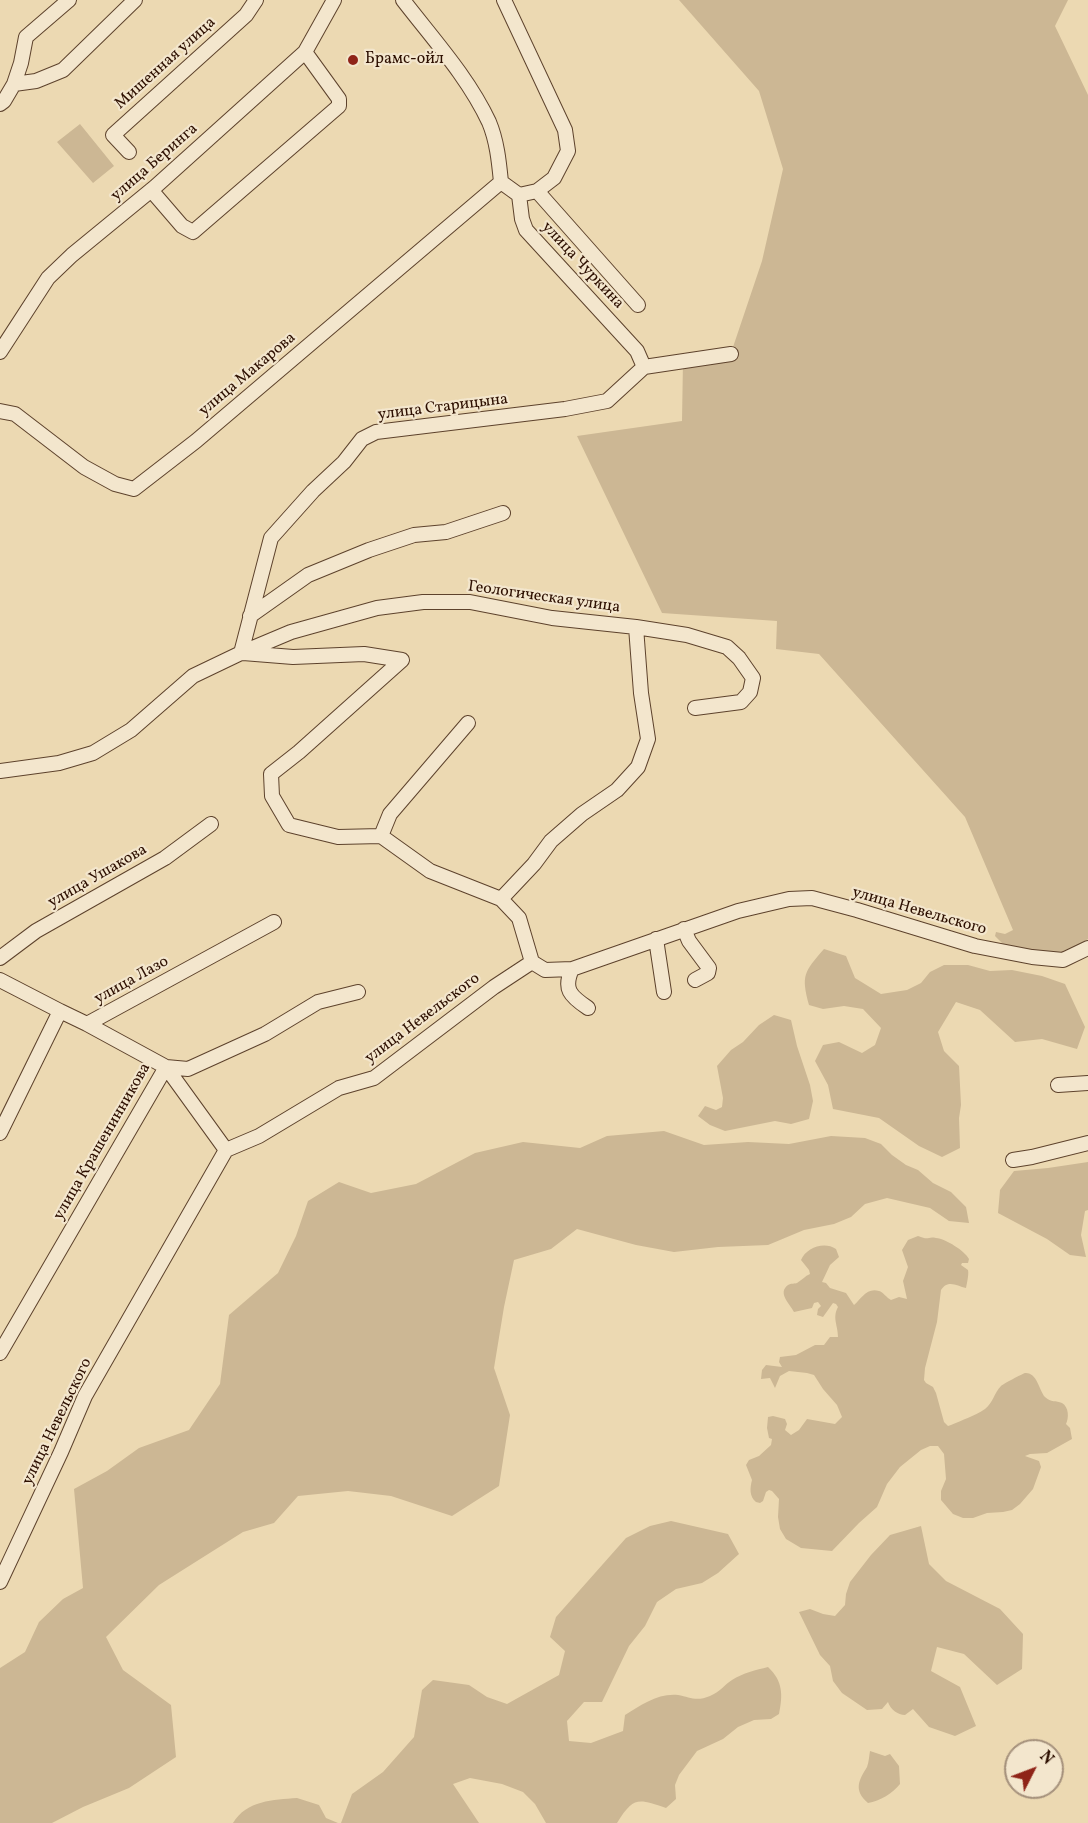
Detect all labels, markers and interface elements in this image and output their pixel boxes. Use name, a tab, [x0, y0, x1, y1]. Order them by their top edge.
street label: Мишенная улица	[112, 14, 220, 114]
place label: Брамс-ойл	[365, 50, 444, 70]
marker: Брамс-ойл	[346, 53, 360, 67]
street label: улица Беринга	[108, 120, 202, 206]
street label: улица Чуркина	[537, 218, 627, 314]
street label: улица Макарова	[196, 329, 300, 421]
street label: улица Старицына	[377, 390, 509, 426]
street label: Геологическая улица	[466, 578, 622, 618]
street label: улица Ушакова	[45, 841, 151, 913]
street label: улица Невельского	[850, 884, 988, 940]
street label: улица Лазо	[92, 953, 172, 1009]
street label: улица Невельского	[362, 970, 484, 1068]
street label: улица Крашенинникова	[50, 1060, 156, 1224]
street label: улица Невельского	[19, 1355, 97, 1489]
north arrow	[1004, 1739, 1064, 1799]
text: N	[1034, 1747, 1058, 1770]

